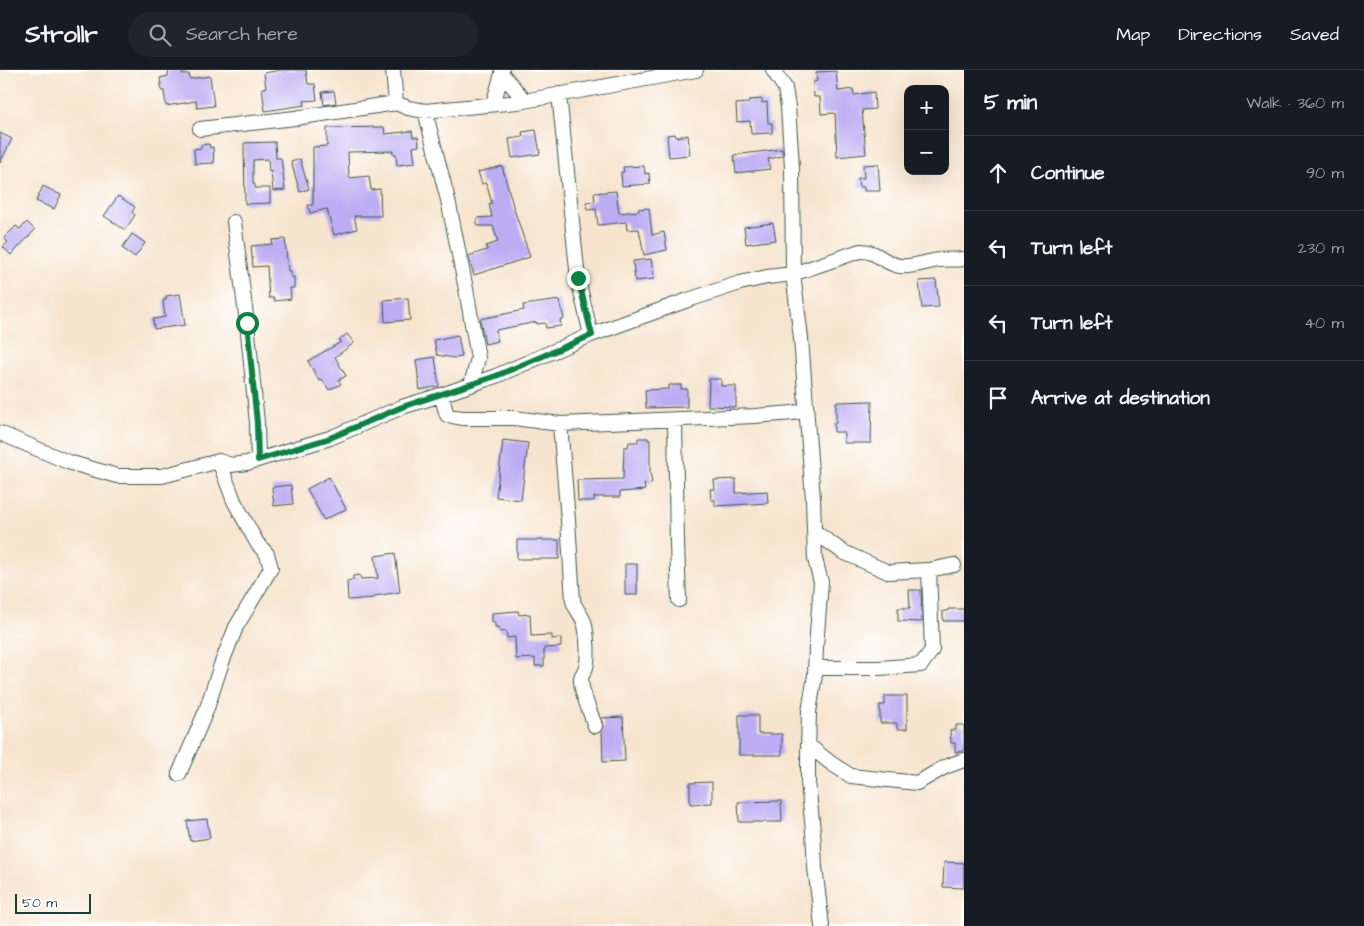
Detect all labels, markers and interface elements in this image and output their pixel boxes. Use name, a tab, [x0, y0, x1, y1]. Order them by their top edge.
search box	[128, 12, 478, 57]
text: Strollr	[25, 18, 98, 52]
icon: search	[146, 21, 174, 49]
text: Search here	[186, 21, 298, 48]
text: Map	[1116, 22, 1150, 47]
text: Directions	[1178, 22, 1262, 47]
text: Saved	[1290, 22, 1339, 47]
map controls	[904, 85, 949, 175]
button: +	[904, 85, 949, 130]
text: 5 min	[984, 88, 1037, 117]
text: Walk · 360 m	[1246, 92, 1344, 114]
button: −	[904, 130, 949, 175]
icon: ahead	[984, 159, 1012, 187]
text: Continue	[1031, 160, 1105, 187]
text: 90 m	[1306, 162, 1344, 184]
icon: left	[984, 234, 1012, 262]
text: Turn left	[1031, 235, 1112, 262]
text: 230 m	[1298, 237, 1344, 259]
route end	[567, 267, 590, 290]
icon: left	[984, 309, 1012, 337]
text: Turn left	[1031, 310, 1112, 337]
route start	[236, 312, 259, 335]
text: 40 m	[1304, 312, 1344, 334]
icon: arrive	[984, 384, 1012, 412]
text: Arrive at destination	[1031, 385, 1210, 412]
scale bar	[15, 891, 91, 914]
text: 50 m	[22, 893, 57, 913]

